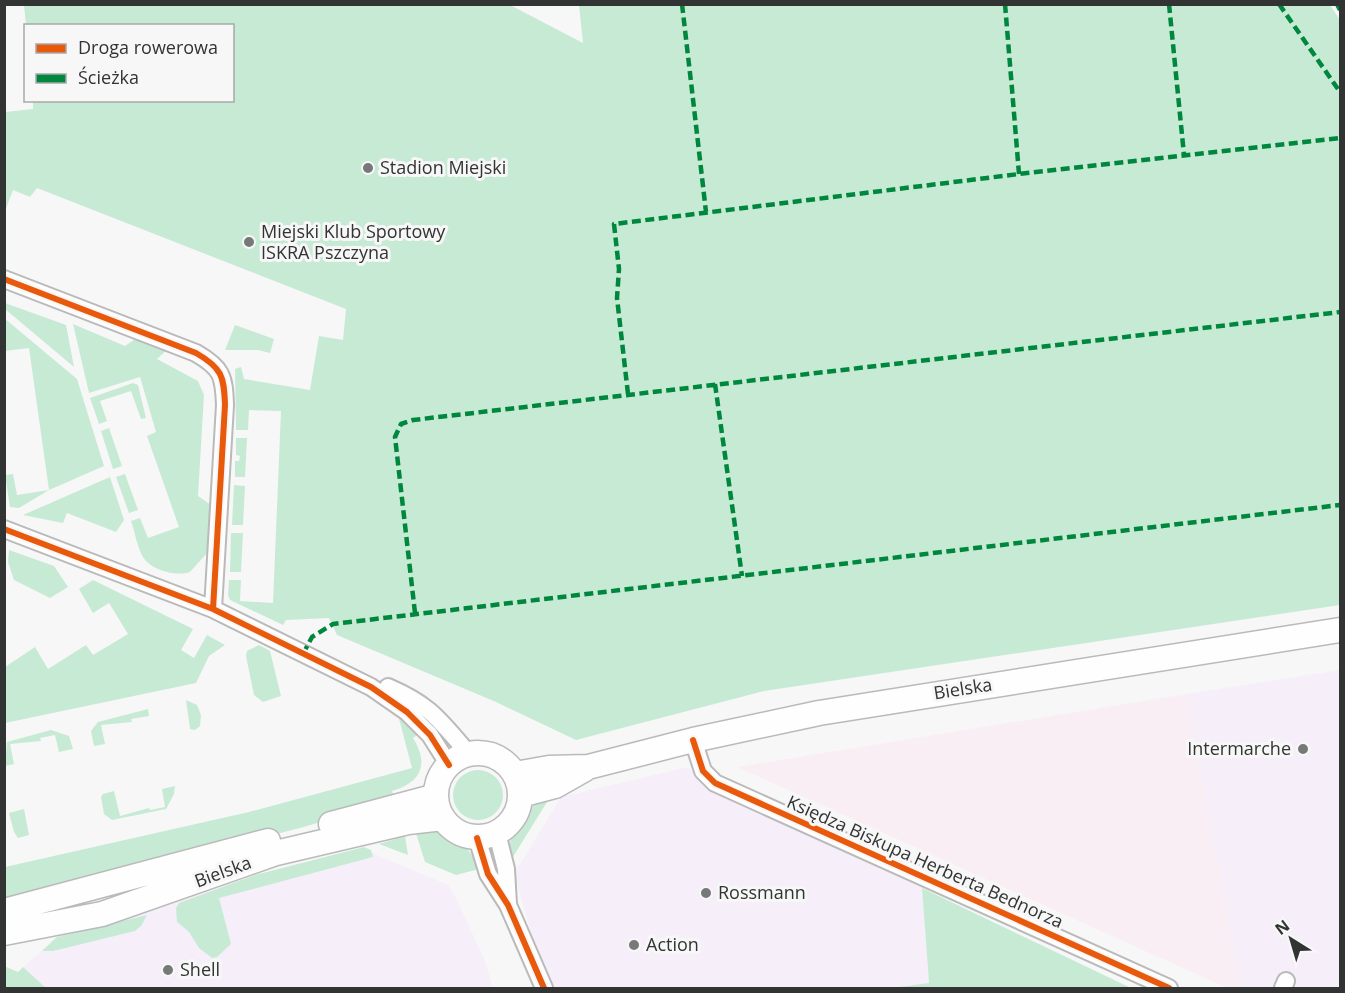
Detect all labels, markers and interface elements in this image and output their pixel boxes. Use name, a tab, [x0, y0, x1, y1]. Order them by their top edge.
legend	[24, 24, 234, 102]
text: Droga rowerowa	[78, 35, 218, 59]
text: Ścieżka	[78, 65, 139, 89]
place label: Stadion Miejski	[380, 155, 506, 179]
marker: Stadion Miejski	[361, 161, 375, 175]
place label: Miejski Klub Sportowy ISKRA Pszczyna	[261, 219, 446, 264]
marker: Miejski Klub Sportowy ISKRA Pszczyna	[242, 235, 256, 249]
street label: Bielska	[932, 672, 994, 704]
place label: Intermarche	[1187, 736, 1291, 760]
marker: Intermarche	[1296, 742, 1310, 756]
street label: Księdza Biskupa Herberta Bednorza	[783, 789, 1067, 933]
street label: Bielska	[191, 850, 254, 892]
place label: Rossmann	[718, 880, 806, 904]
marker: Rossmann	[699, 886, 713, 900]
north arrow	[1261, 909, 1321, 969]
text: N	[1270, 914, 1294, 940]
place label: Action	[646, 932, 699, 956]
marker: Action	[627, 938, 641, 952]
place label: Shell	[180, 957, 220, 981]
marker: Shell	[161, 963, 175, 977]

